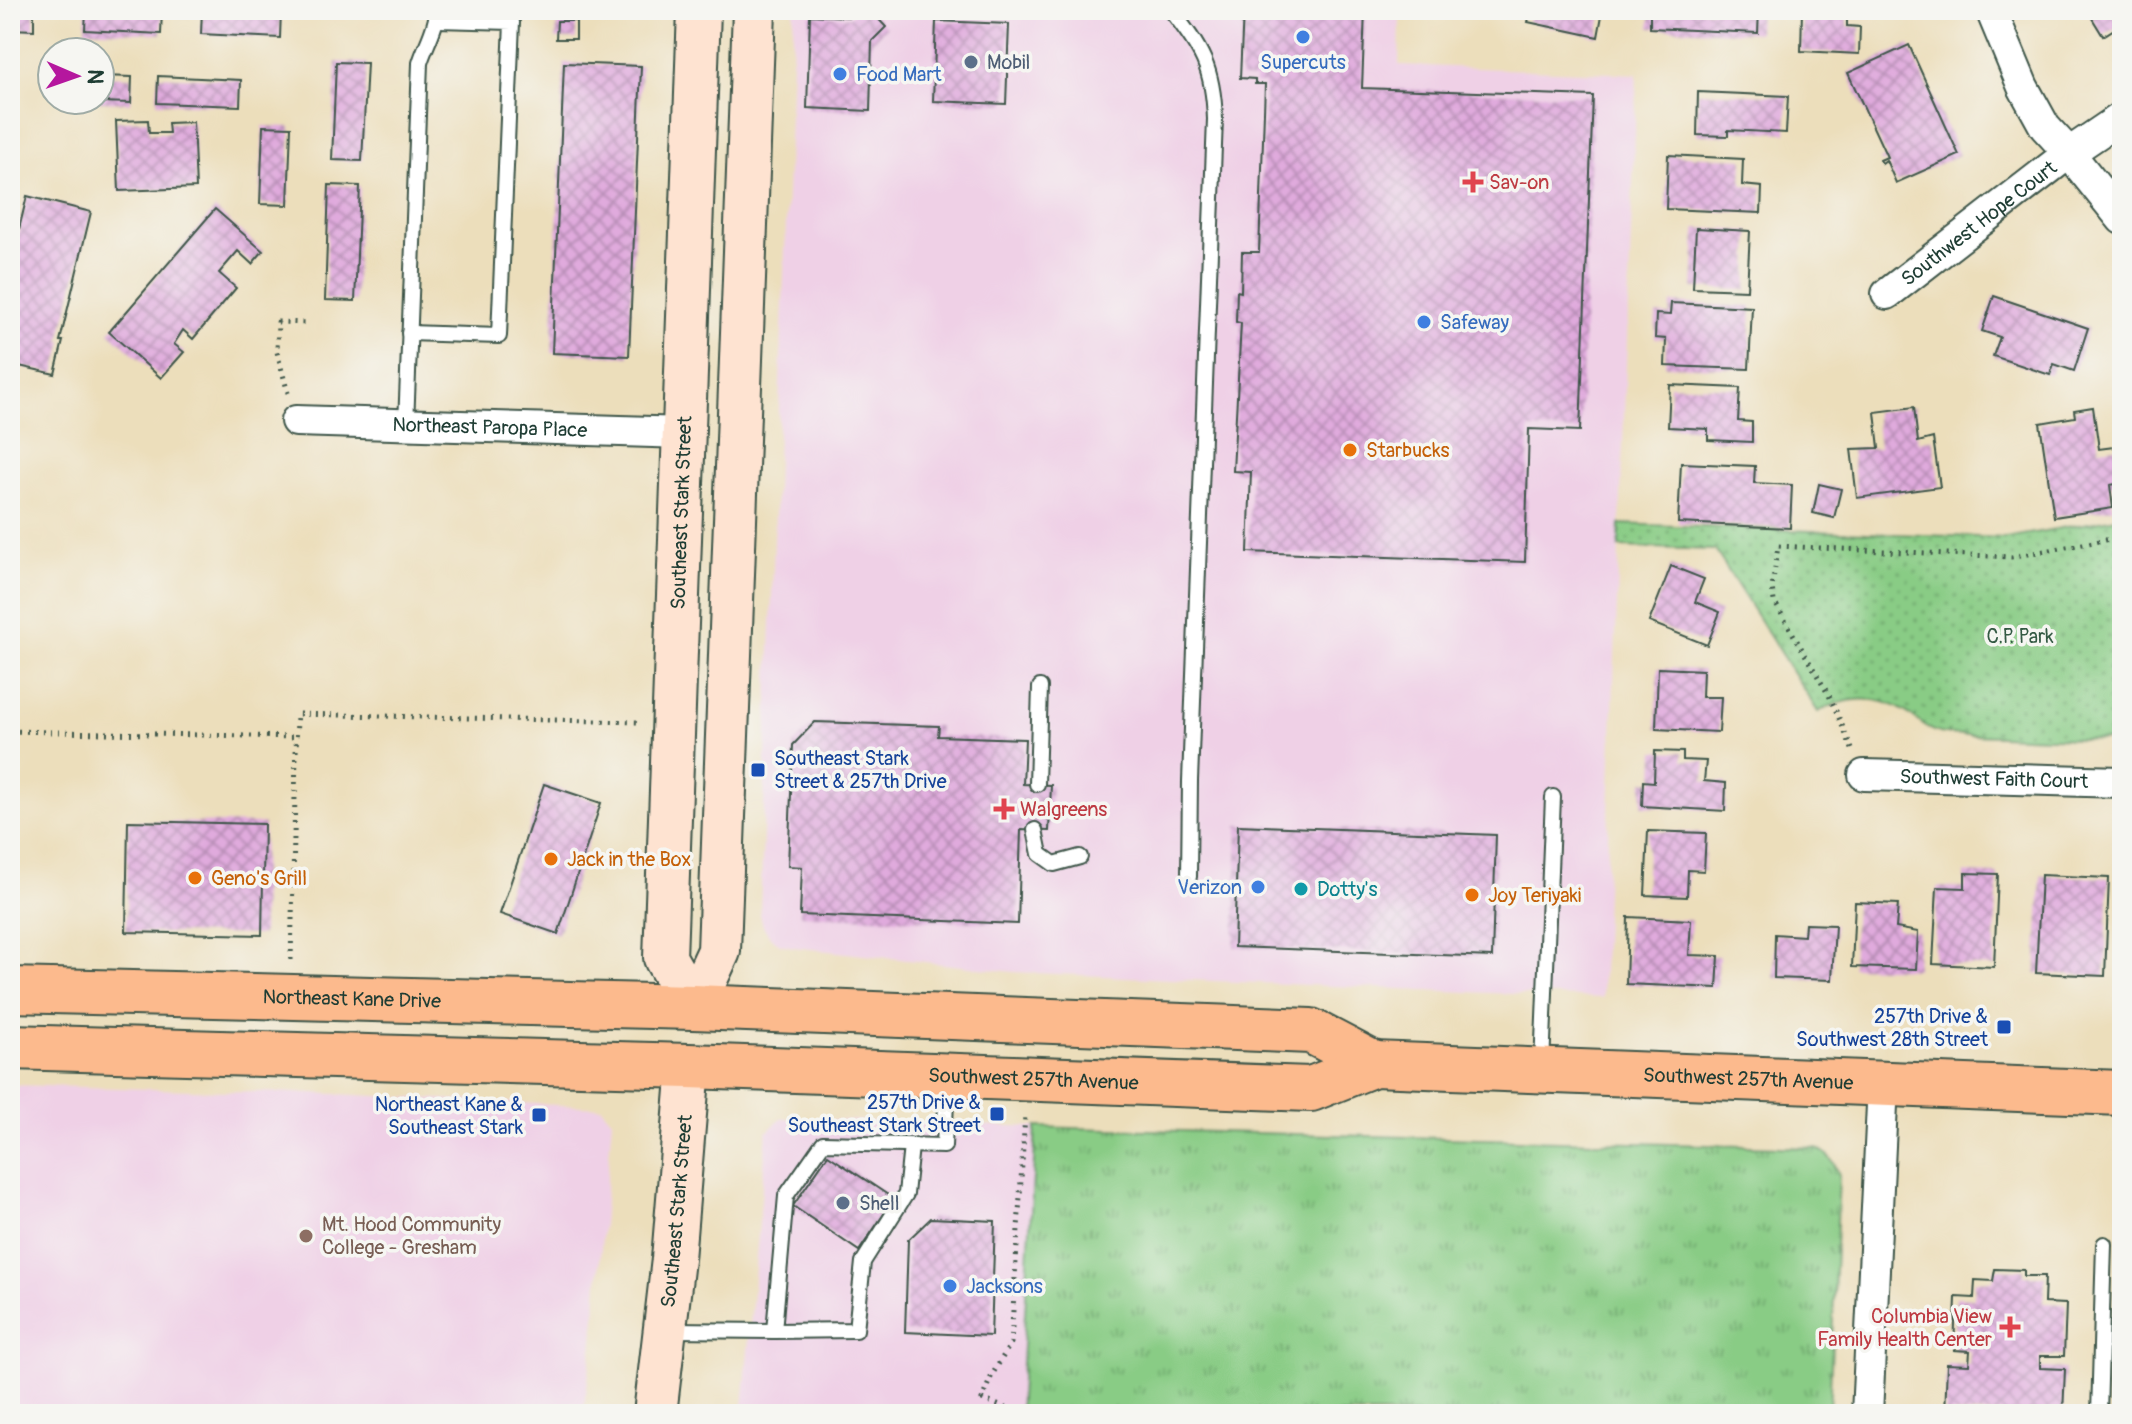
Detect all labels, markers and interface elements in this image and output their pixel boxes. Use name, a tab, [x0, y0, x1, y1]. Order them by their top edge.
marker: Supercuts	[1294, 28, 1312, 46]
north arrow	[36, 36, 116, 116]
place label: Mobil	[987, 50, 1030, 75]
place label: Supercuts	[1260, 50, 1346, 75]
marker: Mobil	[962, 53, 980, 71]
place label: Food Mart	[856, 62, 943, 87]
marker: Food Mart	[831, 65, 849, 83]
text: N	[81, 69, 109, 85]
street label: Southwest Hope Court	[1896, 154, 2062, 291]
place label: Sav-on	[1489, 170, 1549, 195]
marker: Sav-on	[1464, 173, 1482, 191]
place label: Safeway	[1440, 310, 1510, 335]
marker: Safeway	[1415, 313, 1433, 331]
street label: Northeast Paropa Place	[392, 411, 588, 442]
street label: Southeast Stark Street	[665, 415, 697, 610]
place label: Starbucks	[1366, 438, 1450, 463]
marker: Starbucks	[1341, 441, 1359, 459]
park label: C.P. Park	[1986, 624, 2054, 649]
place label: Southeast Stark Street & 257th Drive	[774, 746, 947, 794]
marker: Southeast Stark Street & 257th Drive	[749, 761, 767, 779]
street label: Southwest Faith Court	[1899, 763, 2089, 794]
place label: Walgreens	[1020, 797, 1107, 822]
marker: Walgreens	[995, 800, 1013, 818]
place label: Jack in the Box	[567, 847, 691, 872]
marker: Jack in the Box	[542, 850, 560, 868]
place label: Geno's Grill	[211, 866, 307, 891]
marker: Geno's Grill	[186, 869, 204, 887]
place label: Verizon	[1177, 875, 1242, 900]
place label: Dotty's	[1317, 877, 1378, 902]
marker: Verizon	[1249, 878, 1267, 896]
marker: Dotty's	[1292, 880, 1310, 898]
place label: Joy Teriyaki	[1488, 883, 1581, 908]
marker: Joy Teriyaki	[1463, 886, 1481, 904]
street label: Northeast Kane Drive	[262, 984, 442, 1013]
place label: 257th Drive & Southwest 28th Street	[1796, 1004, 1989, 1052]
marker: 257th Drive & Southwest 28th Street	[1995, 1018, 2013, 1036]
street label: Southwest 257th Avenue	[928, 1062, 1139, 1095]
street label: Southwest 257th Avenue	[1643, 1062, 1854, 1095]
place label: 257th Drive & Southeast Stark Street	[788, 1090, 982, 1138]
place label: Northeast Kane & Southeast Stark	[375, 1092, 524, 1140]
marker: 257th Drive & Southeast Stark Street	[988, 1105, 1006, 1123]
marker: Northeast Kane & Southeast Stark	[530, 1106, 548, 1124]
street label: Southeast Stark Street	[655, 1113, 697, 1309]
place label: Shell	[859, 1191, 899, 1216]
marker: Shell	[834, 1194, 852, 1212]
place label: Mt. Hood Community College - Gresham	[322, 1212, 501, 1260]
marker: Mt. Hood Community College - Gresham	[297, 1227, 315, 1245]
place label: Jacksons	[966, 1274, 1043, 1299]
marker: Jacksons	[941, 1277, 959, 1295]
place label: Columbia View Family Health Center	[1817, 1304, 1992, 1352]
marker: Columbia View Family Health Center	[1999, 1316, 2021, 1338]

